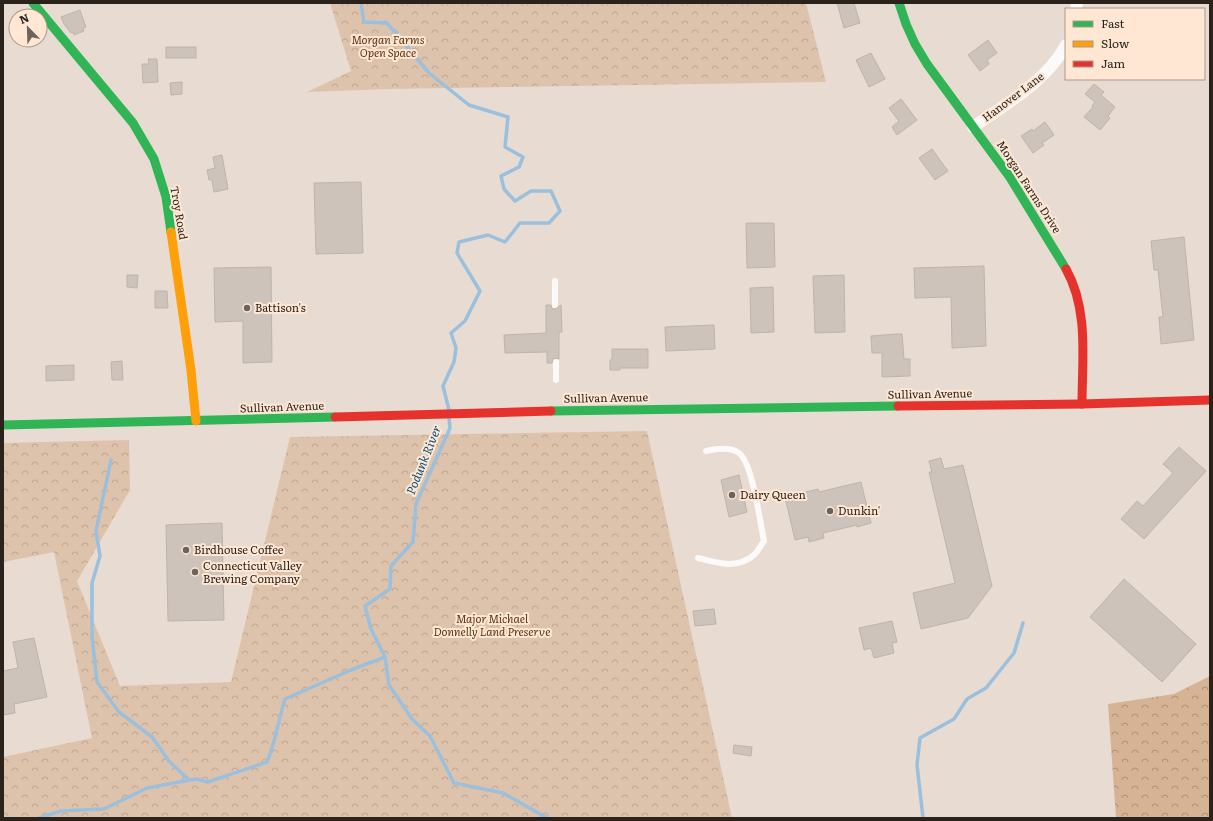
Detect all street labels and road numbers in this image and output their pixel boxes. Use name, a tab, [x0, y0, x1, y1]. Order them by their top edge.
street label: Hanover Lane	[978, 68, 1047, 125]
street label: Morgan Farms Drive	[994, 137, 1066, 236]
street label: Troy Road	[167, 185, 193, 241]
street label: Sullivan Avenue	[888, 384, 973, 402]
street label: Sullivan Avenue	[564, 388, 649, 406]
street label: Sullivan Avenue	[240, 397, 325, 415]

